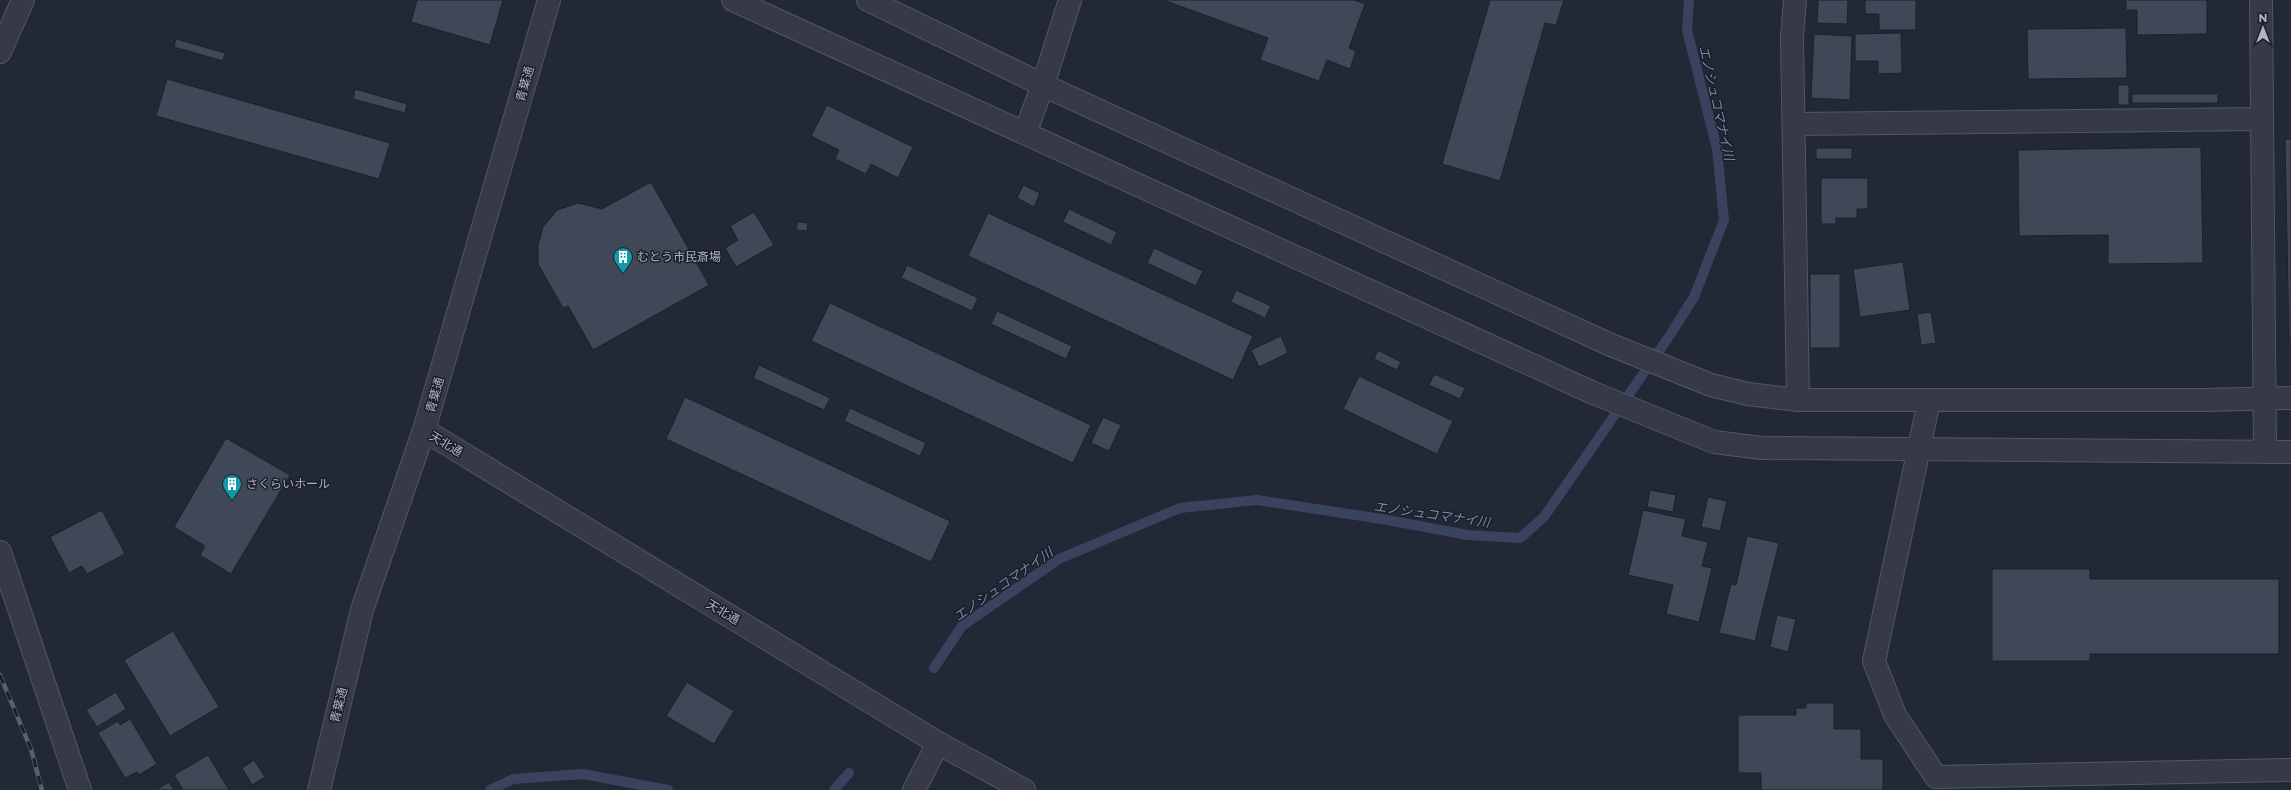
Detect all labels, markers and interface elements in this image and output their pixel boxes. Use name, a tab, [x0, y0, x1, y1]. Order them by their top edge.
north arrow	[2243, 8, 2283, 48]
text: N	[2259, 11, 2267, 25]
water label: エノシュコマナイ川	[1696, 44, 1738, 164]
street label: 青葉通	[512, 64, 537, 103]
building icon: むとう市民斎場	[612, 246, 634, 274]
place label: むとう市民斎場	[637, 249, 721, 264]
street label: 青葉通	[422, 375, 447, 414]
street label: 天北通	[427, 428, 466, 459]
building icon: さくらいホール	[221, 473, 243, 501]
place label: さくらいホール	[246, 476, 330, 491]
water label: エノシュコマナイ川	[1373, 498, 1493, 530]
water label: エノシュコマナイ川	[950, 543, 1057, 624]
street label: 天北通	[704, 596, 743, 627]
street label: 青葉通	[327, 686, 350, 724]

